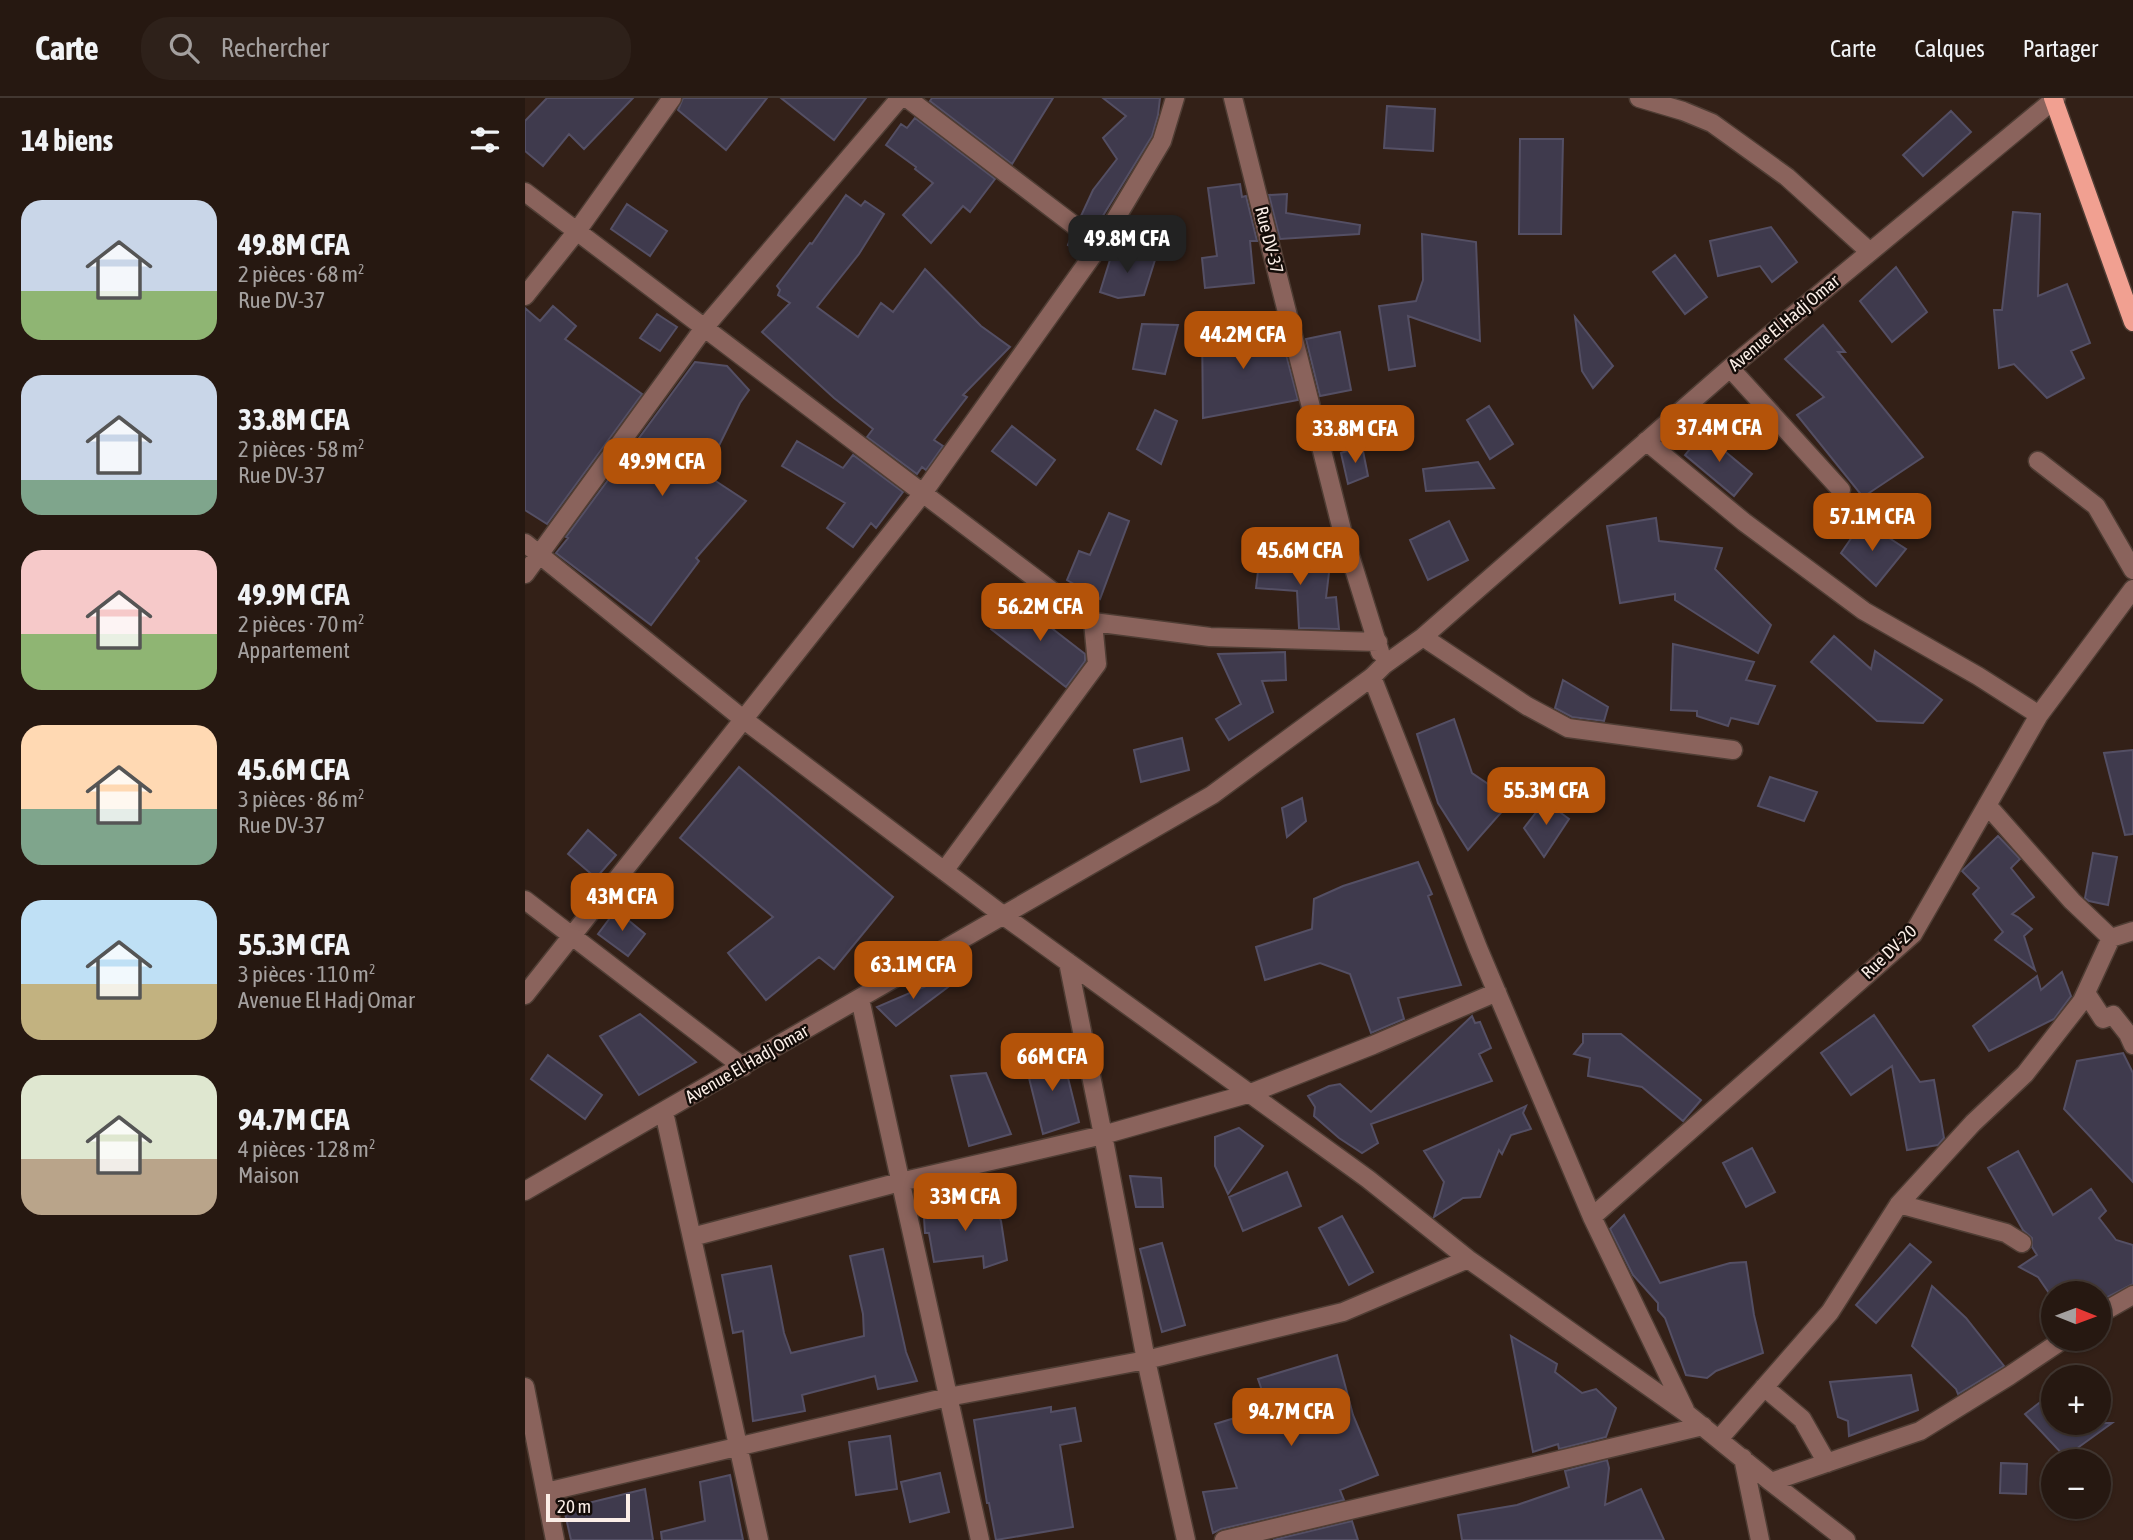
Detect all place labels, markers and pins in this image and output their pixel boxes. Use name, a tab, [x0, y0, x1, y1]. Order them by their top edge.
pin: 49.8M CFA	[1047, 216, 1207, 275]
pin: 44.2M CFA	[1163, 312, 1323, 371]
pin: 37.4M CFA	[1639, 404, 1799, 464]
pin: 33.8M CFA	[1275, 406, 1435, 465]
pin: 49.9M CFA	[582, 438, 742, 498]
pin: 57.1M CFA	[1792, 494, 1952, 553]
pin: 45.6M CFA	[1220, 528, 1380, 587]
pin: 56.2M CFA	[960, 584, 1120, 643]
pin: 55.3M CFA	[1466, 768, 1626, 827]
pin: 43M CFA	[557, 874, 687, 933]
pin: 63.1M CFA	[833, 942, 993, 1001]
pin: 66M CFA	[987, 1034, 1117, 1093]
pin: 33M CFA	[900, 1174, 1030, 1233]
pin: 94.7M CFA	[1211, 1388, 1371, 1448]

